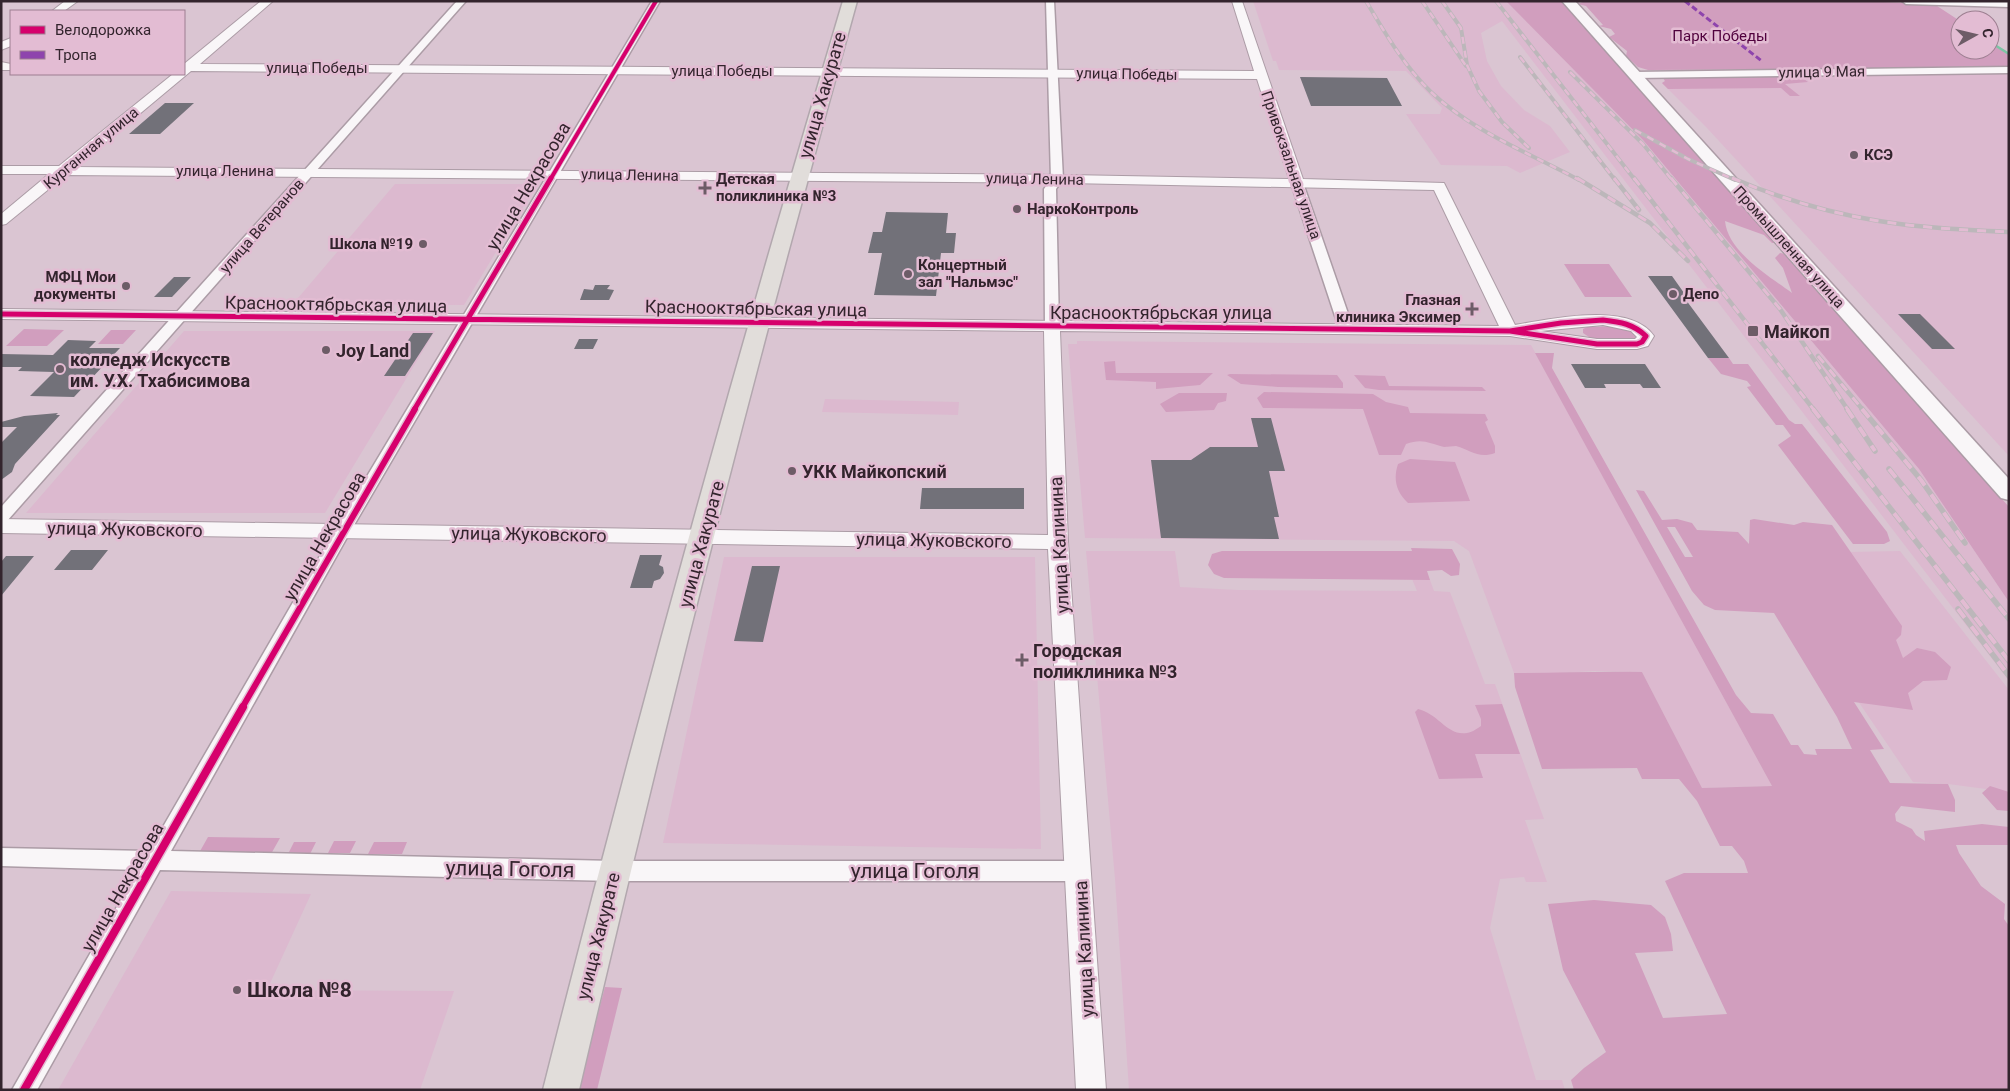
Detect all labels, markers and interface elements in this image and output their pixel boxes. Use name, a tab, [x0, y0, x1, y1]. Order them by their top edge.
legend	[10, 10, 185, 75]
north arrow	[1950, 10, 2000, 60]
text: Велодорожка	[55, 21, 151, 39]
park label: Парк Победы	[1672, 27, 1768, 45]
text: С	[1979, 28, 1996, 39]
street label: улица Хакурате	[794, 29, 850, 161]
text: Тропа	[55, 46, 97, 64]
street label: улица Победы	[266, 59, 368, 77]
street label: улица Победы	[671, 62, 773, 80]
street label: улица 9 Мая	[1779, 62, 1865, 82]
street label: улица Победы	[1076, 64, 1178, 84]
street label: Привокзальная улица	[1257, 89, 1325, 241]
street label: Курганная улица	[40, 103, 142, 193]
street label: улица Некрасова	[481, 118, 575, 254]
place label: КСЭ	[1864, 146, 1893, 164]
marker: КСЭ	[1848, 149, 1860, 161]
street label: улица Ленина	[176, 162, 274, 180]
street label: улица Ленина	[581, 165, 679, 185]
street label: улица Ленина	[986, 169, 1084, 189]
place label: Детская поликлиника №3	[716, 170, 836, 205]
street label: улица Ветеранов	[216, 175, 308, 277]
marker: Детская поликлиника №3	[698, 181, 712, 195]
street label: Промышленная улица	[1730, 182, 1848, 312]
place label: НаркоКонтроль	[1027, 200, 1138, 218]
marker: НаркоКонтроль	[1011, 203, 1023, 215]
place label: Школа №19	[329, 235, 413, 253]
marker: Школа №19	[417, 238, 429, 250]
place label: Концертный зал "Нальмэс"	[918, 256, 1018, 291]
place label: МФЦ Мои документы	[34, 268, 116, 303]
marker: Концертный зал "Нальмэс"	[902, 268, 914, 280]
marker: МФЦ Мои документы	[120, 280, 132, 292]
place label: Депо	[1683, 285, 1719, 303]
marker: Депо	[1667, 288, 1679, 300]
place label: Глазная клиника Эксимер	[1336, 291, 1461, 326]
street label: Краснооктябрьская улица	[225, 292, 447, 316]
street label: Краснооктябрьская улица	[645, 296, 867, 320]
street label: Краснооктябрьская улица	[1050, 302, 1272, 323]
marker: Глазная клиника Эксимер	[1465, 302, 1479, 316]
place label: Майкоп	[1764, 321, 1830, 342]
marker: Майкоп	[1746, 324, 1760, 338]
place label: Joy Land	[336, 340, 409, 361]
marker: Joy Land	[320, 344, 332, 356]
place label: колледж Искусств им. У.Х. Тхабисимова	[70, 349, 250, 391]
marker: колледж Искусств им. У.Х. Тхабисимова	[54, 363, 66, 375]
place label: УКК Майкопский	[802, 461, 947, 482]
marker: УКК Майкопский	[786, 465, 798, 477]
street label: улица Некрасова	[278, 468, 370, 604]
street label: улица Калинина	[1045, 476, 1073, 614]
street label: улица Хакурате	[674, 478, 728, 610]
street label: улица Жуковского	[47, 517, 203, 541]
street label: улица Жуковского	[451, 522, 607, 546]
street label: улица Жуковского	[856, 528, 1012, 552]
place label: Городская поликлиника №3	[1033, 640, 1177, 682]
marker: Городская поликлиника №3	[1015, 653, 1029, 667]
street label: улица Некрасова	[76, 819, 168, 955]
street label: улица Гоголя	[445, 856, 575, 882]
street label: улица Гоголя	[851, 859, 979, 883]
street label: улица Хакурате	[572, 870, 624, 1002]
street label: улица Калинина	[1070, 880, 1098, 1018]
place label: Школа №8	[247, 978, 352, 1002]
marker: Школа №8	[231, 984, 243, 996]

